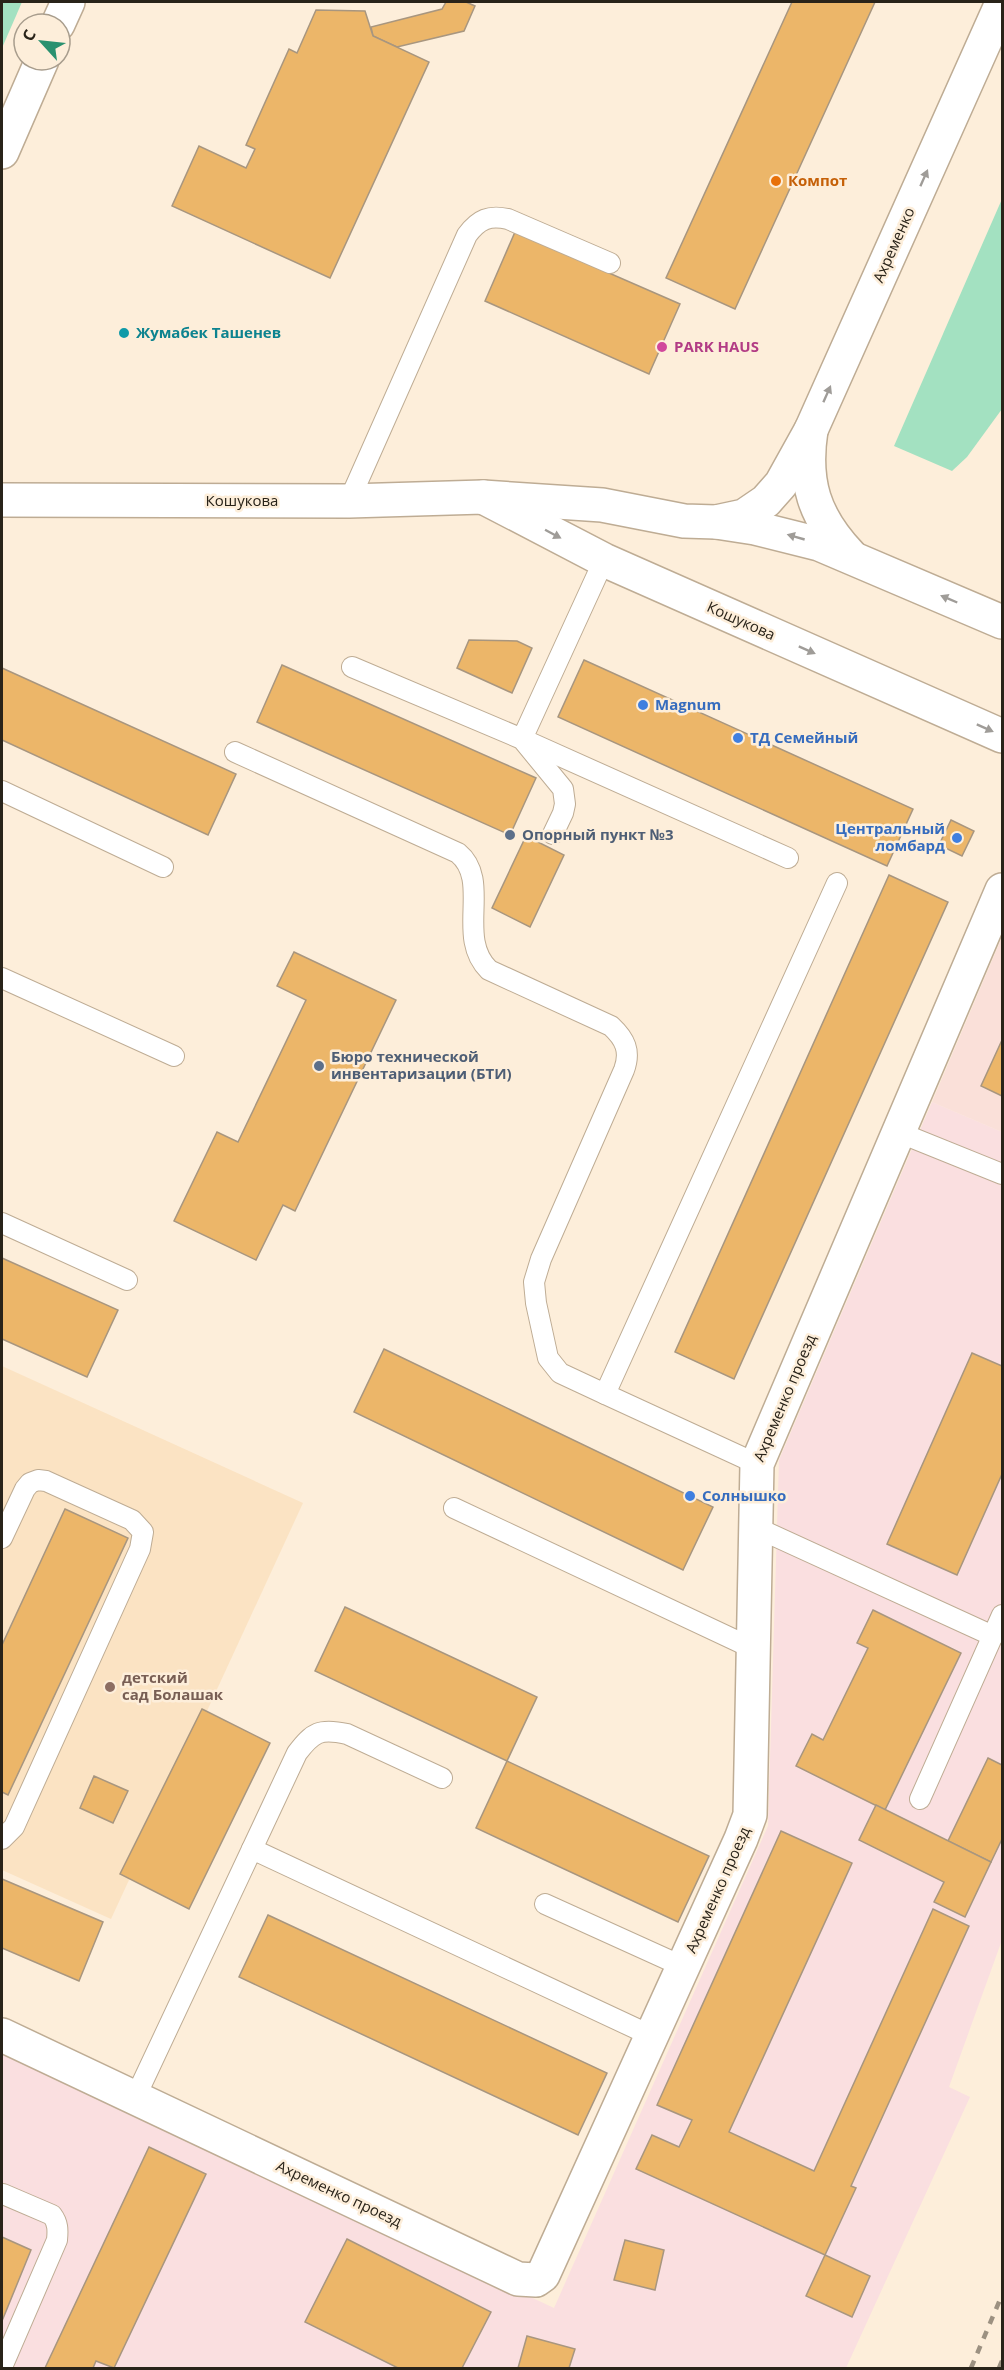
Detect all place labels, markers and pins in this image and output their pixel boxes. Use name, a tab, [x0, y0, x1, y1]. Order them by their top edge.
place label: Компот	[788, 170, 847, 190]
marker: Компот	[769, 174, 783, 188]
place label: Жумабек Ташенев	[136, 322, 281, 342]
marker: Жумабек Ташенев	[117, 326, 131, 340]
place label: PARK HAUS	[674, 336, 759, 356]
marker: PARK HAUS	[655, 340, 669, 354]
place label: Magnum	[655, 694, 721, 714]
marker: Magnum	[636, 698, 650, 712]
place label: ТД Семейный	[750, 727, 858, 747]
marker: ТД Семейный	[731, 731, 745, 745]
place label: Центральный ломбард	[835, 818, 945, 855]
place label: Опорный пункт №3	[522, 824, 674, 844]
marker: Опорный пункт №3	[503, 828, 517, 842]
marker: Центральный ломбард	[950, 831, 964, 845]
place label: Бюро технической инвентаризации (БТИ)	[331, 1046, 512, 1083]
marker: Бюро технической инвентаризации (БТИ)	[312, 1059, 326, 1073]
place label: Солнышко	[702, 1485, 786, 1505]
marker: Солнышко	[683, 1489, 697, 1503]
place label: детский сад Болашак	[122, 1667, 224, 1704]
marker: детский сад Болашак	[103, 1680, 117, 1694]

